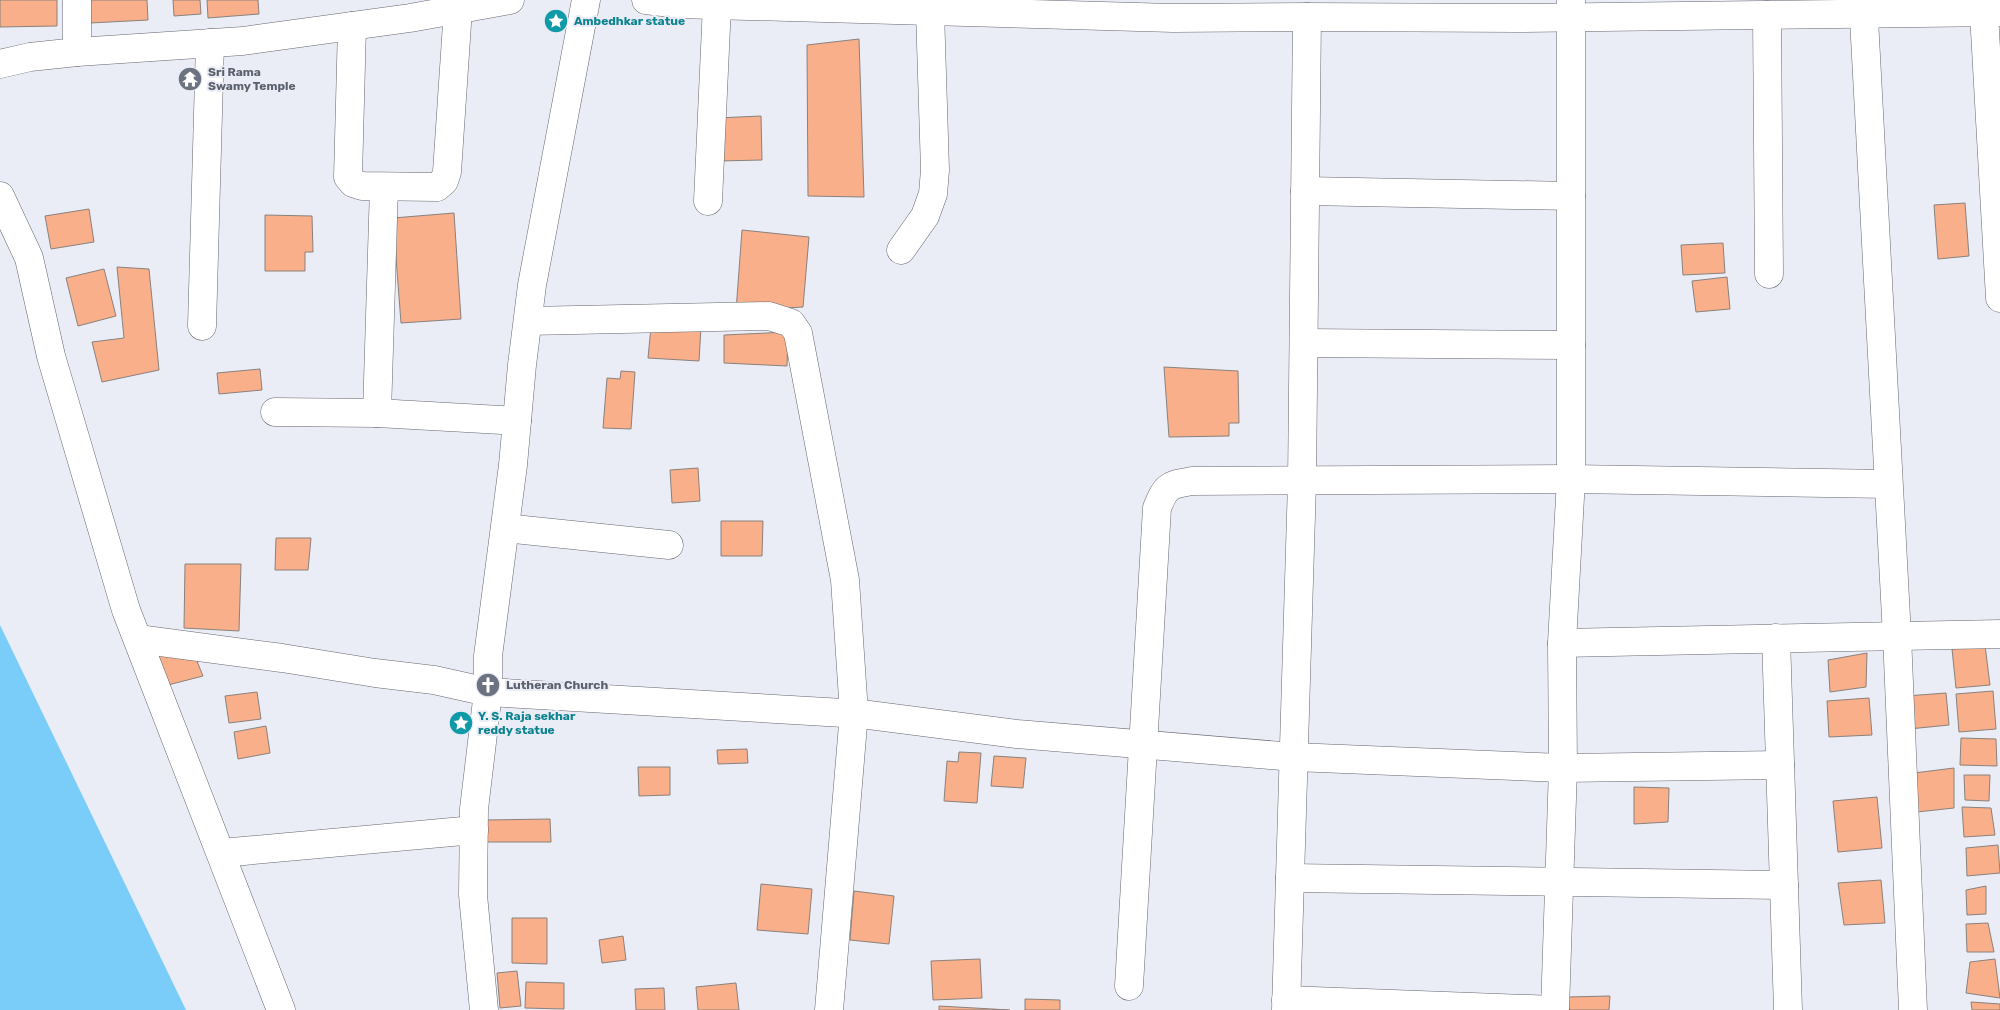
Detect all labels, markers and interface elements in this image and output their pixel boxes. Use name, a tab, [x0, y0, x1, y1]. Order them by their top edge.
place icon: Ambedhkar statue	[543, 8, 569, 34]
place label: Ambedhkar statue	[574, 14, 685, 28]
place label: Sri Rama Swamy Temple	[208, 65, 296, 93]
temple icon: Sri Rama Swamy Temple	[177, 66, 203, 92]
church icon: Lutheran Church	[475, 672, 501, 698]
place label: Lutheran Church	[506, 678, 608, 692]
place label: Y. S. Raja sekhar reddy statue	[478, 709, 576, 737]
place icon: Y. S. Raja sekhar reddy statue	[448, 710, 474, 736]

